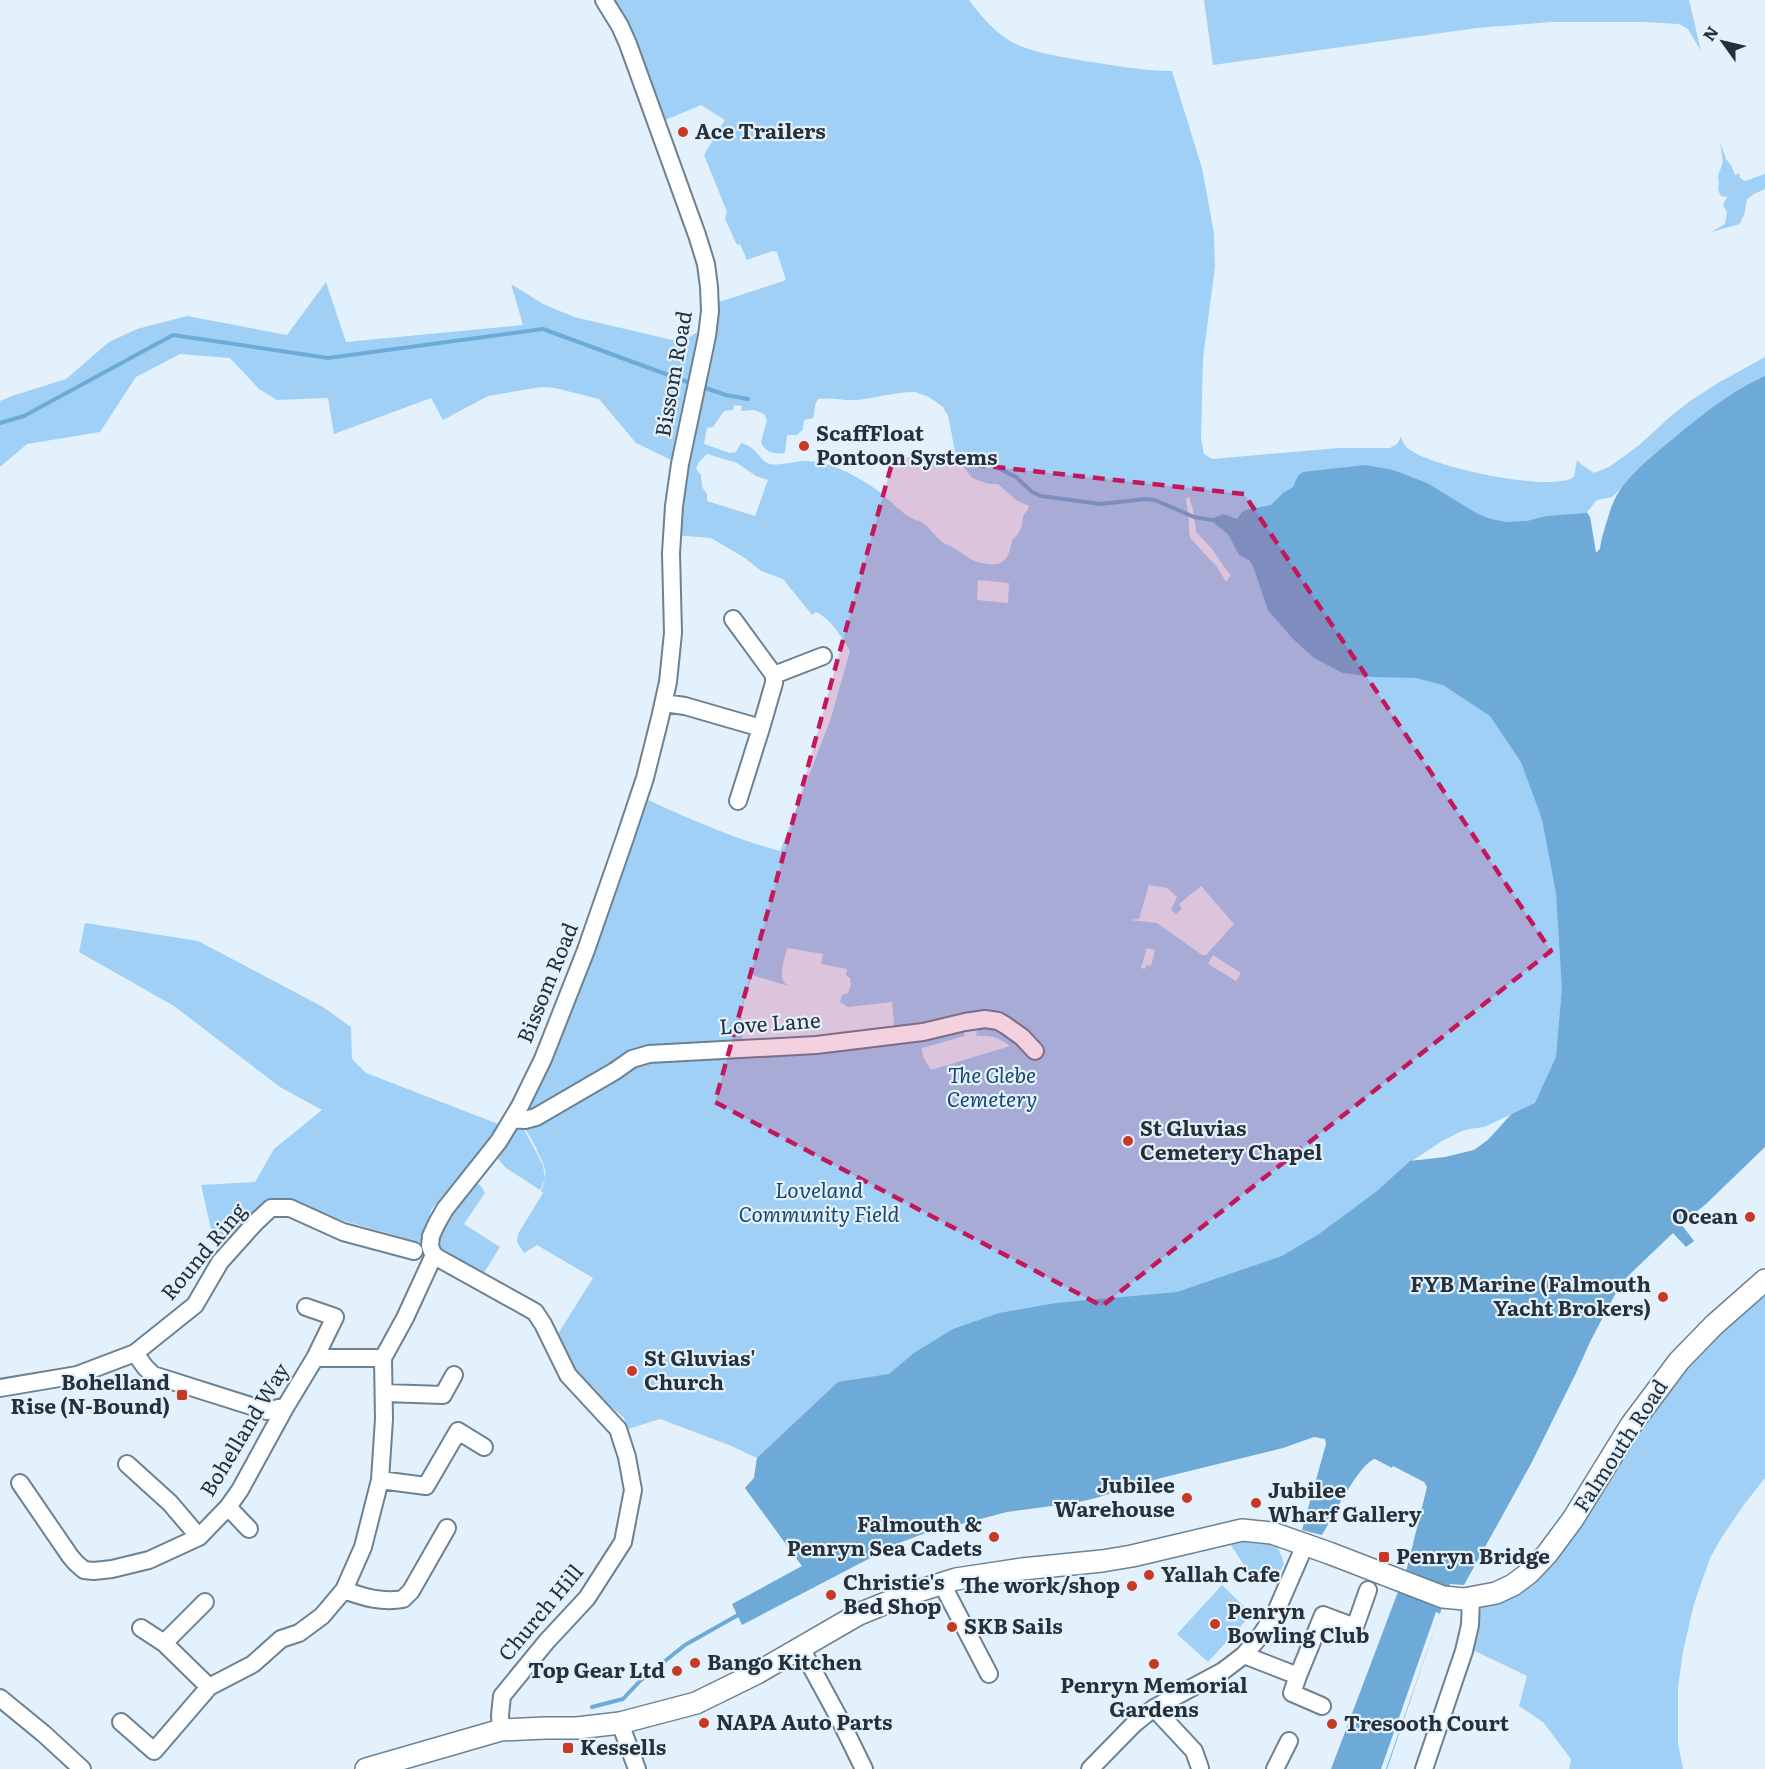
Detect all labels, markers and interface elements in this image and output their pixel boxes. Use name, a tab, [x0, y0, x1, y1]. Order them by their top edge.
north arrow	[1693, 12, 1753, 72]
text: N	[1696, 21, 1723, 45]
place label: Ace Trailers	[695, 114, 826, 145]
marker: Ace Trailers	[676, 125, 690, 139]
street label: Bissom Road	[645, 308, 698, 439]
place label: ScaffFloat Pontoon Systems	[816, 416, 997, 471]
marker: ScaffFloat Pontoon Systems	[797, 439, 811, 453]
street label: Bissom Road	[507, 917, 584, 1047]
street label: Love Lane	[718, 1002, 822, 1041]
park label: The Glebe Cemetery	[947, 1058, 1037, 1113]
place label: St Gluvias Cemetery Chapel	[1140, 1111, 1323, 1166]
marker: St Gluvias Cemetery Chapel	[1121, 1134, 1135, 1148]
park label: Loveland Community Field	[738, 1173, 900, 1228]
street label: Round Ring	[152, 1195, 252, 1306]
place label: Ocean	[1672, 1199, 1738, 1230]
marker: Ocean	[1743, 1210, 1757, 1224]
place label: FYB Marine (Falmouth Yacht Brokers)	[1410, 1267, 1651, 1322]
marker: FYB Marine (Falmouth Yacht Brokers)	[1656, 1290, 1670, 1304]
place label: St Gluvias' Church	[644, 1341, 756, 1396]
street label: Bohelland Way	[191, 1355, 296, 1501]
marker: St Gluvias' Church	[625, 1364, 639, 1378]
place label: Bohelland Rise (N-Bound)	[10, 1365, 170, 1420]
street label: Falmouth Road	[1564, 1372, 1674, 1517]
marker: Bohelland Rise (N-Bound)	[175, 1388, 189, 1402]
place label: Jubilee Warehouse	[1054, 1468, 1175, 1523]
place label: Jubilee Wharf Gallery	[1268, 1473, 1422, 1528]
marker: Jubilee Warehouse	[1180, 1491, 1194, 1505]
marker: Jubilee Wharf Gallery	[1249, 1496, 1263, 1510]
place label: Falmouth & Penryn Sea Cadets	[787, 1507, 982, 1562]
marker: Falmouth & Penryn Sea Cadets	[987, 1530, 1001, 1544]
place label: Penryn Bridge	[1396, 1539, 1550, 1570]
marker: Penryn Bridge	[1377, 1550, 1391, 1564]
street label: Church Hill	[489, 1556, 589, 1667]
place label: Yallah Cafe	[1161, 1557, 1280, 1588]
place label: Christie's Bed Shop	[843, 1565, 945, 1620]
place label: The work/shop	[961, 1568, 1120, 1599]
marker: Yallah Cafe	[1142, 1568, 1156, 1582]
marker: The work/shop	[1125, 1579, 1139, 1593]
marker: Christie's Bed Shop	[824, 1588, 838, 1602]
place label: Penryn Bowling Club	[1227, 1594, 1369, 1649]
place label: SKB Sails	[964, 1609, 1063, 1640]
marker: Penryn Bowling Club	[1208, 1617, 1222, 1631]
marker: SKB Sails	[945, 1620, 959, 1634]
place label: Bango Kitchen	[707, 1645, 862, 1676]
place label: Top Gear Ltd	[528, 1653, 665, 1684]
marker: Bango Kitchen	[688, 1656, 702, 1670]
marker: Penryn Memorial Gardens	[1147, 1657, 1161, 1671]
marker: Top Gear Ltd	[670, 1664, 684, 1678]
place label: Penryn Memorial Gardens	[1060, 1668, 1248, 1723]
place label: NAPA Auto Parts	[716, 1705, 892, 1736]
place label: Tresooth Court	[1344, 1706, 1510, 1737]
marker: NAPA Auto Parts	[697, 1716, 711, 1730]
marker: Tresooth Court	[1325, 1717, 1339, 1731]
place label: Kessells	[580, 1730, 666, 1761]
marker: Kessells	[561, 1741, 575, 1755]

